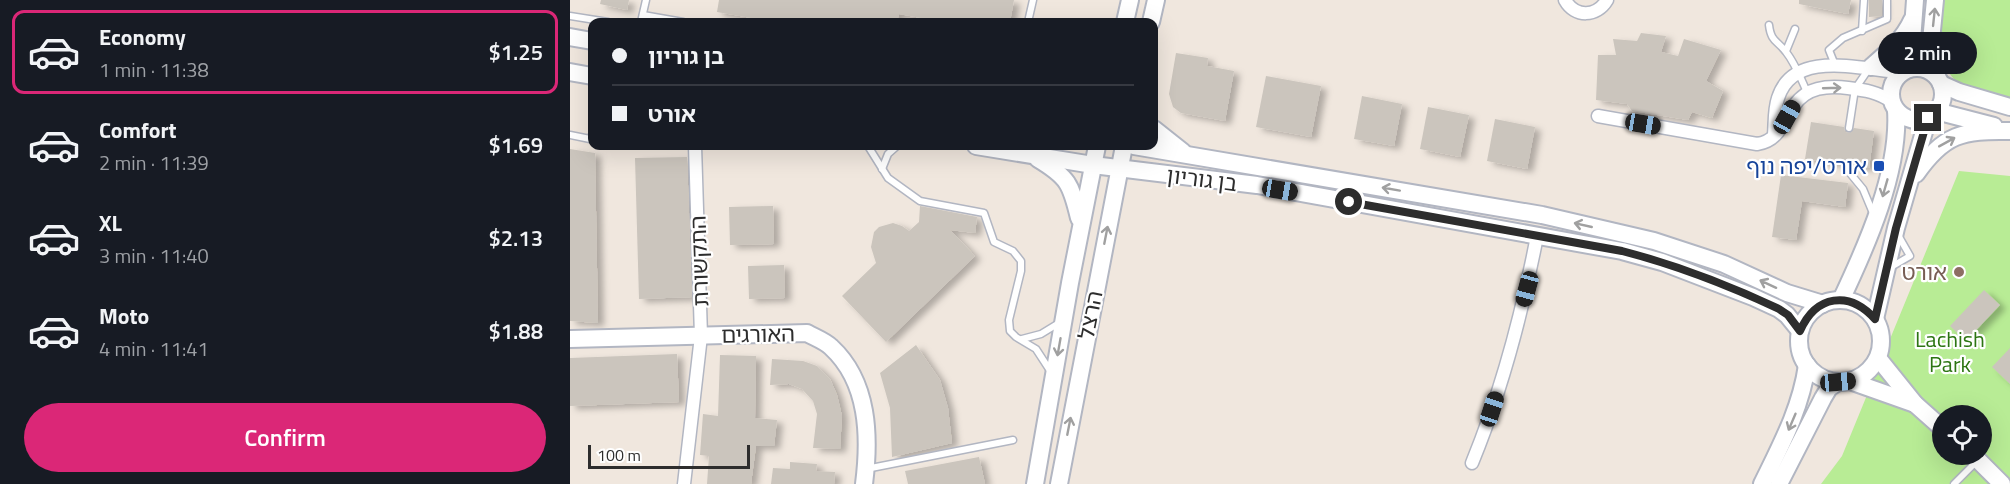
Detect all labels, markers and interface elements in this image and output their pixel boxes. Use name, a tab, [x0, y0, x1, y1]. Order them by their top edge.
one-way arrow	[1929, 8, 1940, 28]
text: Economy	[99, 20, 186, 54]
icon: car	[27, 25, 81, 79]
callout: 2 min	[1878, 31, 1978, 73]
text: $1.25	[488, 35, 543, 69]
text: 2 min	[1903, 37, 1952, 68]
text: בן גוריון	[648, 39, 724, 73]
text: 1 min · 11:38	[99, 54, 209, 85]
one-way arrow	[1821, 82, 1841, 93]
text: אורט	[648, 97, 696, 131]
car	[1770, 97, 1804, 137]
route end	[1914, 104, 1941, 131]
car	[1624, 112, 1662, 136]
text: Comfort	[99, 113, 177, 147]
icon: car	[27, 118, 81, 172]
text: $1.69	[488, 128, 543, 162]
one-way arrow	[1938, 136, 1955, 148]
text: 2 min · 11:39	[99, 147, 209, 178]
place label: אורט/יפה נוף	[1746, 149, 1867, 183]
street label: בן גוריון	[1165, 158, 1239, 200]
marker: אורט/יפה נוף	[1872, 159, 1886, 173]
car	[1261, 178, 1299, 202]
one-way arrow	[1878, 178, 1890, 197]
one-way arrow	[1382, 184, 1401, 195]
route start	[1335, 188, 1362, 215]
text: XL	[99, 206, 122, 240]
icon: car	[27, 211, 81, 265]
street label: התקשורת	[680, 215, 718, 307]
one-way arrow	[1573, 219, 1593, 230]
text: $2.13	[488, 221, 543, 255]
one-way arrow	[1100, 226, 1111, 245]
text: 3 min · 11:40	[99, 240, 209, 271]
place label: אורט	[1902, 255, 1947, 289]
marker: אורט	[1952, 265, 1966, 279]
car	[1514, 269, 1540, 309]
one-way arrow	[1759, 278, 1777, 289]
street label: הרצל	[1069, 288, 1111, 342]
text: Moto	[99, 299, 149, 333]
icon: car	[27, 304, 81, 358]
text: $1.88	[488, 314, 543, 348]
street label: האורגים	[721, 316, 795, 352]
park label: Lachish Park	[1915, 322, 1985, 381]
text: 4 min · 11:41	[99, 333, 209, 364]
one-way arrow	[1054, 337, 1065, 357]
car	[1819, 371, 1857, 393]
car	[1478, 389, 1506, 429]
button: Confirm	[24, 403, 546, 472]
map controls	[1932, 405, 1992, 465]
button: locate	[1932, 405, 1992, 465]
one-way arrow	[1786, 412, 1797, 430]
one-way arrow	[1064, 417, 1075, 437]
scale bar	[588, 442, 750, 470]
text: 100 m	[597, 443, 641, 467]

